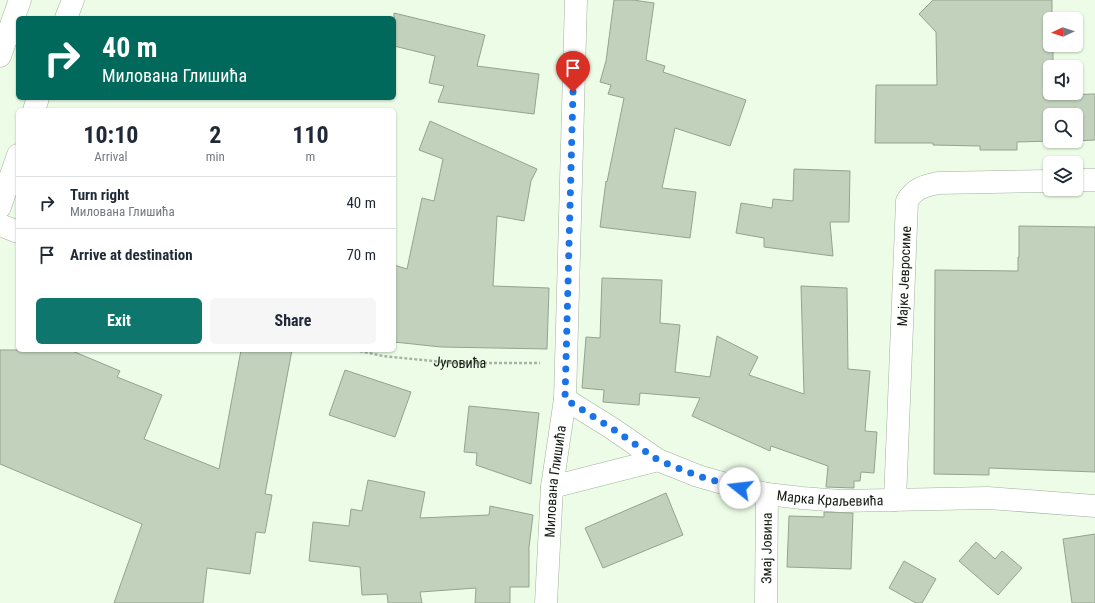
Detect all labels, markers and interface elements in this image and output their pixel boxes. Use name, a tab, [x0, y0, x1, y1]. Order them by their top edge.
north arrow	[1043, 12, 1083, 52]
map controls	[1043, 12, 1083, 196]
text: 40 m	[102, 31, 158, 64]
icon: right	[36, 32, 88, 84]
pin	[556, 51, 590, 92]
icon: arrive	[562, 57, 584, 79]
button: sound	[1043, 60, 1083, 100]
text: Милована Глишића	[102, 65, 247, 86]
button: search	[1043, 108, 1083, 148]
text: 10:10	[83, 121, 138, 149]
text: 2	[209, 121, 221, 149]
text: 110	[292, 121, 329, 149]
text: Arrival	[94, 149, 127, 164]
text: min	[206, 149, 225, 164]
text: m	[306, 149, 315, 164]
button: layers	[1043, 156, 1083, 196]
text: Turn right	[70, 186, 129, 204]
icon: right	[36, 192, 58, 214]
text: 40 m	[346, 194, 376, 212]
text: Милована Глишића	[70, 204, 175, 219]
street label: Мајке Јевросиме	[894, 225, 914, 327]
icon: arrive	[36, 244, 58, 266]
text: Arrive at destination	[70, 246, 193, 264]
text: 70 m	[346, 246, 376, 264]
button: Exit	[36, 298, 202, 344]
button: Share	[210, 298, 376, 344]
street label: Југовића	[433, 353, 486, 371]
street label: Милована Глишића	[541, 424, 569, 538]
position arrow	[719, 467, 761, 509]
street label: Марка Краљевића	[776, 487, 884, 509]
street label: Змај Јовина	[758, 512, 775, 584]

